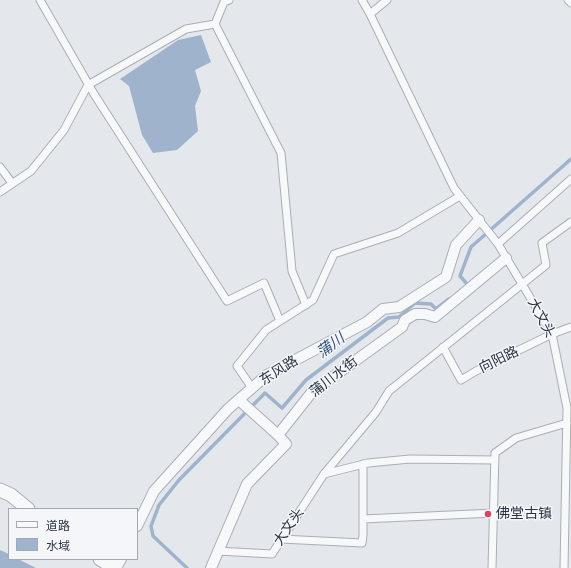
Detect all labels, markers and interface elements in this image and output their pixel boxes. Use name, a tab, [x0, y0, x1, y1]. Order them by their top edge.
street label: 大文头	[524, 296, 558, 340]
water label: 蒲川	[314, 330, 348, 362]
street label: 向阳路	[476, 343, 522, 377]
street label: 东风路	[257, 353, 301, 389]
street label: 蒲川水街	[307, 353, 361, 401]
street label: 大文头	[270, 505, 308, 549]
place label: 佛堂古镇	[496, 506, 552, 522]
legend	[8, 508, 138, 560]
marker: 佛堂古镇	[483, 509, 493, 519]
text: 道路	[46, 519, 70, 533]
text: 水域	[46, 539, 70, 553]

